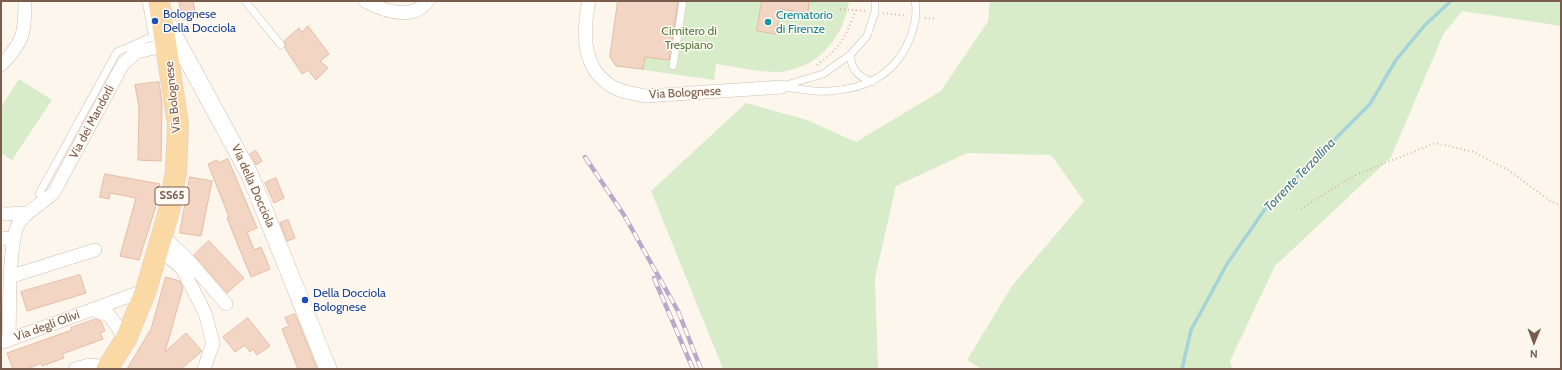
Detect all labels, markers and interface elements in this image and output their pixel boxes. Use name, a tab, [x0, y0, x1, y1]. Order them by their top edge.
place label: Bolognese Della Docciola	[163, 7, 236, 35]
place label: Crematorio di Firenze	[776, 8, 833, 36]
marker: Bolognese Della Docciola	[150, 16, 160, 26]
marker: Crematorio di Firenze	[763, 17, 773, 27]
park label: Cimitero di Trespiano	[661, 24, 717, 52]
street label: Via Bolognese	[162, 60, 184, 134]
street label: Via dei Mandorli	[67, 83, 117, 161]
street label: Via Bolognese	[649, 84, 721, 102]
water label: Torrente Terzollina	[1261, 135, 1339, 215]
street label: Via della Docciola	[228, 142, 278, 230]
road number: SS65	[155, 187, 189, 205]
place label: Della Docciola Bolognese	[313, 286, 386, 314]
marker: Della Docciola Bolognese	[300, 295, 310, 305]
street label: Via degli Olivi	[12, 307, 82, 345]
north arrow	[1514, 322, 1554, 362]
text: N	[1530, 347, 1538, 361]

